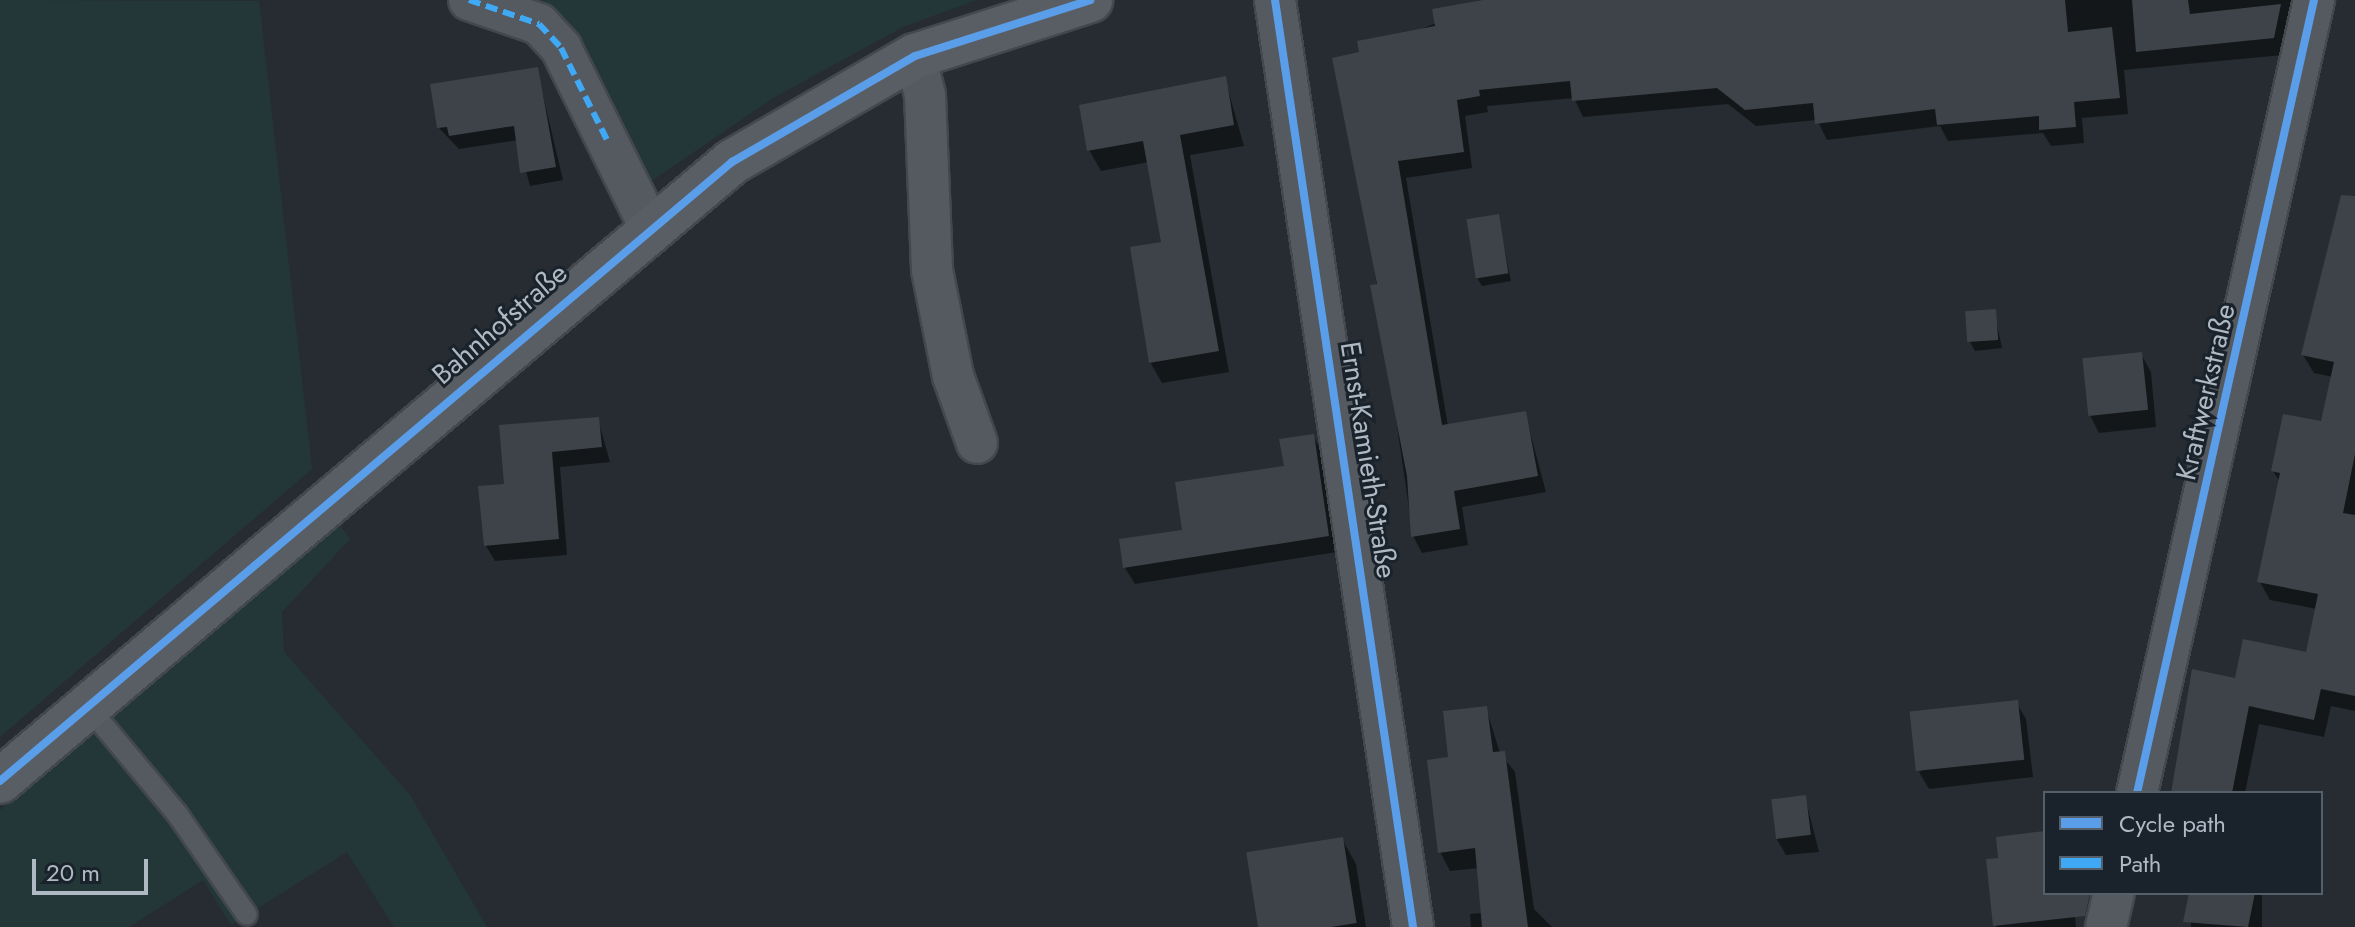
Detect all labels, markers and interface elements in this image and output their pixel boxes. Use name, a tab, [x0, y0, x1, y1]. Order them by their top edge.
street label: Bahnhofstraße	[426, 256, 574, 392]
street label: Kraftwerkstraße	[2169, 301, 2243, 483]
street label: Ernst-Kamieth-Straße	[1333, 339, 1403, 581]
legend	[2043, 791, 2323, 895]
text: Cycle path	[2119, 806, 2226, 841]
scale bar	[36, 843, 152, 893]
text: Path	[2119, 846, 2161, 881]
text: 20 m	[46, 855, 100, 890]

